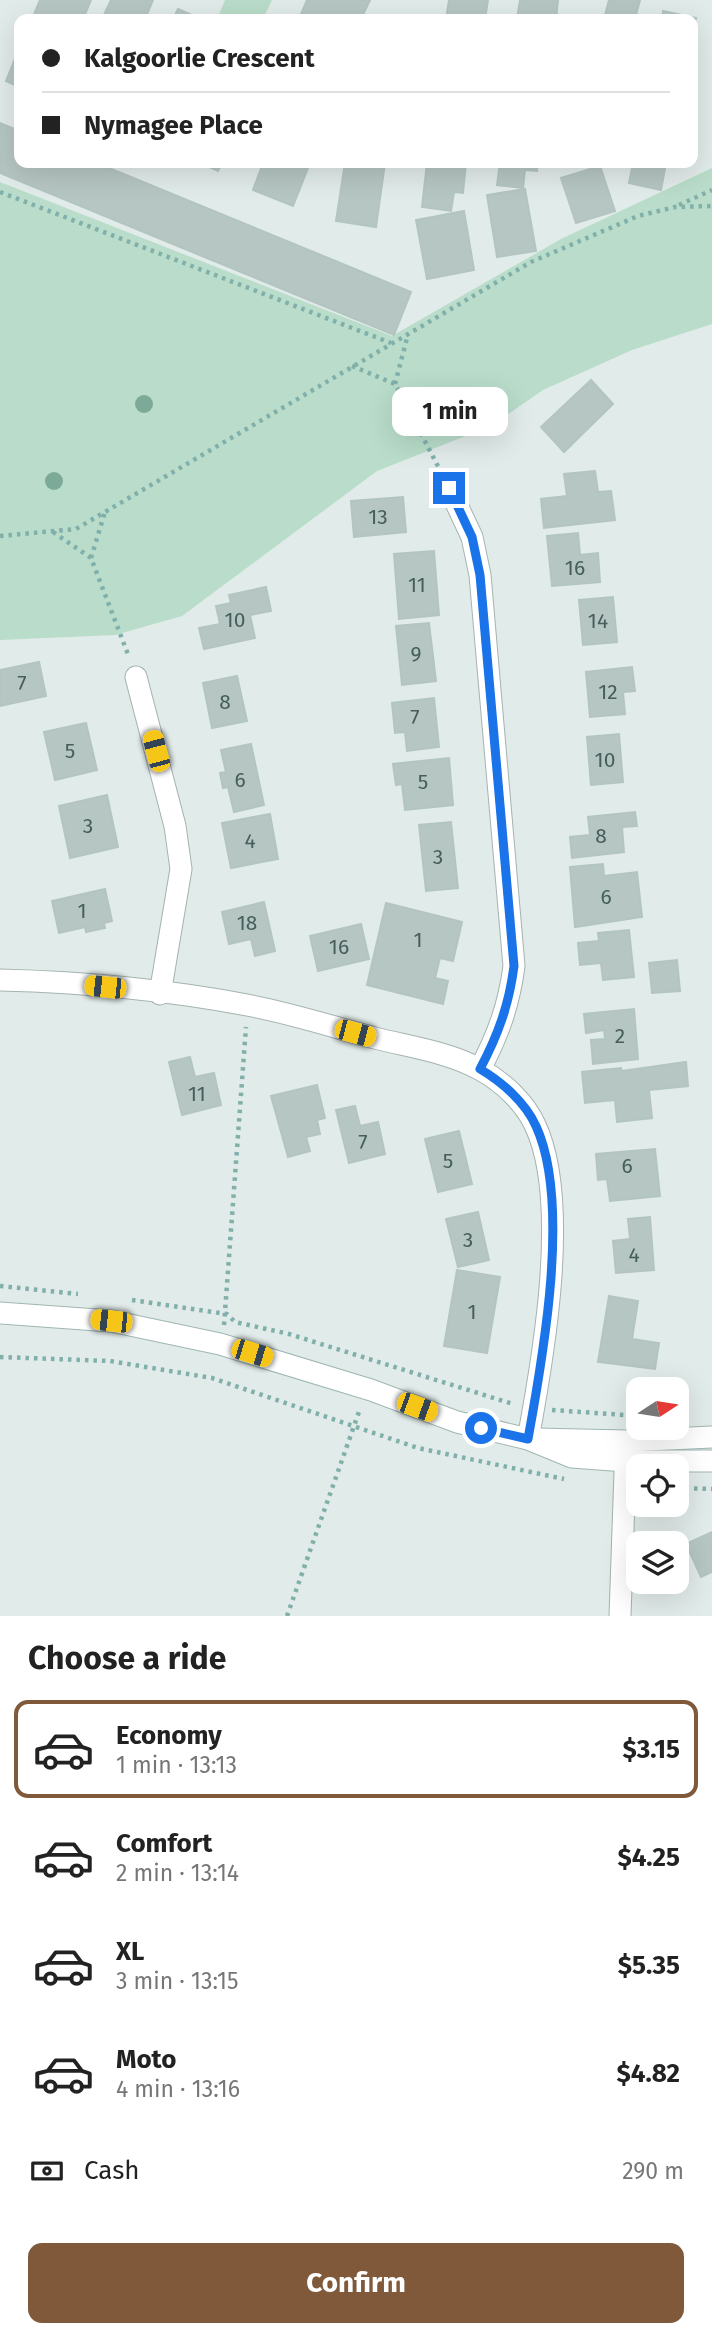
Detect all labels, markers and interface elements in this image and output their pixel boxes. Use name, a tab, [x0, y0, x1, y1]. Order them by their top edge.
text: Kalgoorlie Crescent	[84, 43, 315, 74]
text: Nymagee Place	[84, 110, 263, 141]
callout: 1 min	[391, 386, 507, 435]
text: 1 min	[422, 397, 478, 425]
route end	[433, 472, 465, 504]
house number: 13	[368, 504, 388, 530]
house number: 16	[565, 555, 585, 581]
house number: 11	[408, 572, 426, 598]
house number: 10	[225, 607, 245, 633]
house number: 14	[588, 608, 608, 634]
house number: 9	[410, 641, 422, 667]
house number: 7	[17, 670, 27, 696]
house number: 12	[598, 679, 618, 705]
house number: 8	[219, 689, 231, 715]
house number: 7	[410, 704, 420, 730]
car	[141, 728, 172, 774]
house number: 5	[65, 738, 75, 764]
house number: 10	[595, 747, 615, 773]
house number: 6	[234, 767, 246, 793]
house number: 5	[418, 769, 428, 795]
house number: 3	[83, 813, 93, 839]
house number: 8	[595, 823, 607, 849]
house number: 4	[244, 828, 256, 854]
house number: 3	[433, 844, 443, 870]
house number: 6	[600, 884, 612, 910]
house number: 1	[77, 898, 87, 924]
house number: 18	[237, 910, 257, 936]
house number: 1	[413, 927, 423, 953]
house number: 16	[329, 934, 349, 960]
car	[84, 974, 127, 1000]
car	[332, 1017, 379, 1049]
house number: 2	[615, 1023, 625, 1049]
house number: 11	[188, 1081, 206, 1107]
house number: 7	[358, 1129, 368, 1155]
house number: 5	[443, 1148, 453, 1174]
house number: 6	[621, 1153, 633, 1179]
house number: 3	[463, 1227, 473, 1253]
house number: 4	[628, 1242, 640, 1268]
house number: 1	[467, 1299, 477, 1325]
car	[90, 1308, 133, 1334]
car	[229, 1337, 276, 1369]
north arrow	[626, 1377, 690, 1440]
map controls	[626, 1377, 689, 1594]
car	[394, 1390, 441, 1424]
route start	[465, 1412, 497, 1444]
button: locate	[626, 1454, 689, 1517]
button: layers	[626, 1531, 689, 1594]
text: Choose a ride	[28, 1639, 226, 1677]
icon: car	[32, 1718, 95, 1781]
text: Economy	[116, 1720, 222, 1751]
text: $3.15	[623, 1734, 680, 1765]
text: 1 min · 13:13	[116, 1751, 237, 1779]
icon: car	[32, 1826, 95, 1889]
text: Comfort	[116, 1828, 212, 1859]
text: $4.25	[617, 1842, 680, 1873]
text: 2 min · 13:14	[116, 1859, 239, 1887]
icon: car	[32, 1934, 95, 1997]
text: XL	[116, 1936, 144, 1967]
text: $5.35	[618, 1950, 680, 1981]
text: 3 min · 13:15	[116, 1967, 238, 1995]
icon: car	[32, 2042, 95, 2105]
text: Moto	[116, 2044, 176, 2075]
text: $4.82	[617, 2058, 680, 2089]
text: 4 min · 13:16	[116, 2075, 240, 2103]
icon: cash	[28, 2152, 66, 2190]
text: Cash	[84, 2155, 140, 2186]
text: 290 m	[622, 2157, 684, 2185]
button: Confirm	[28, 2243, 684, 2323]

